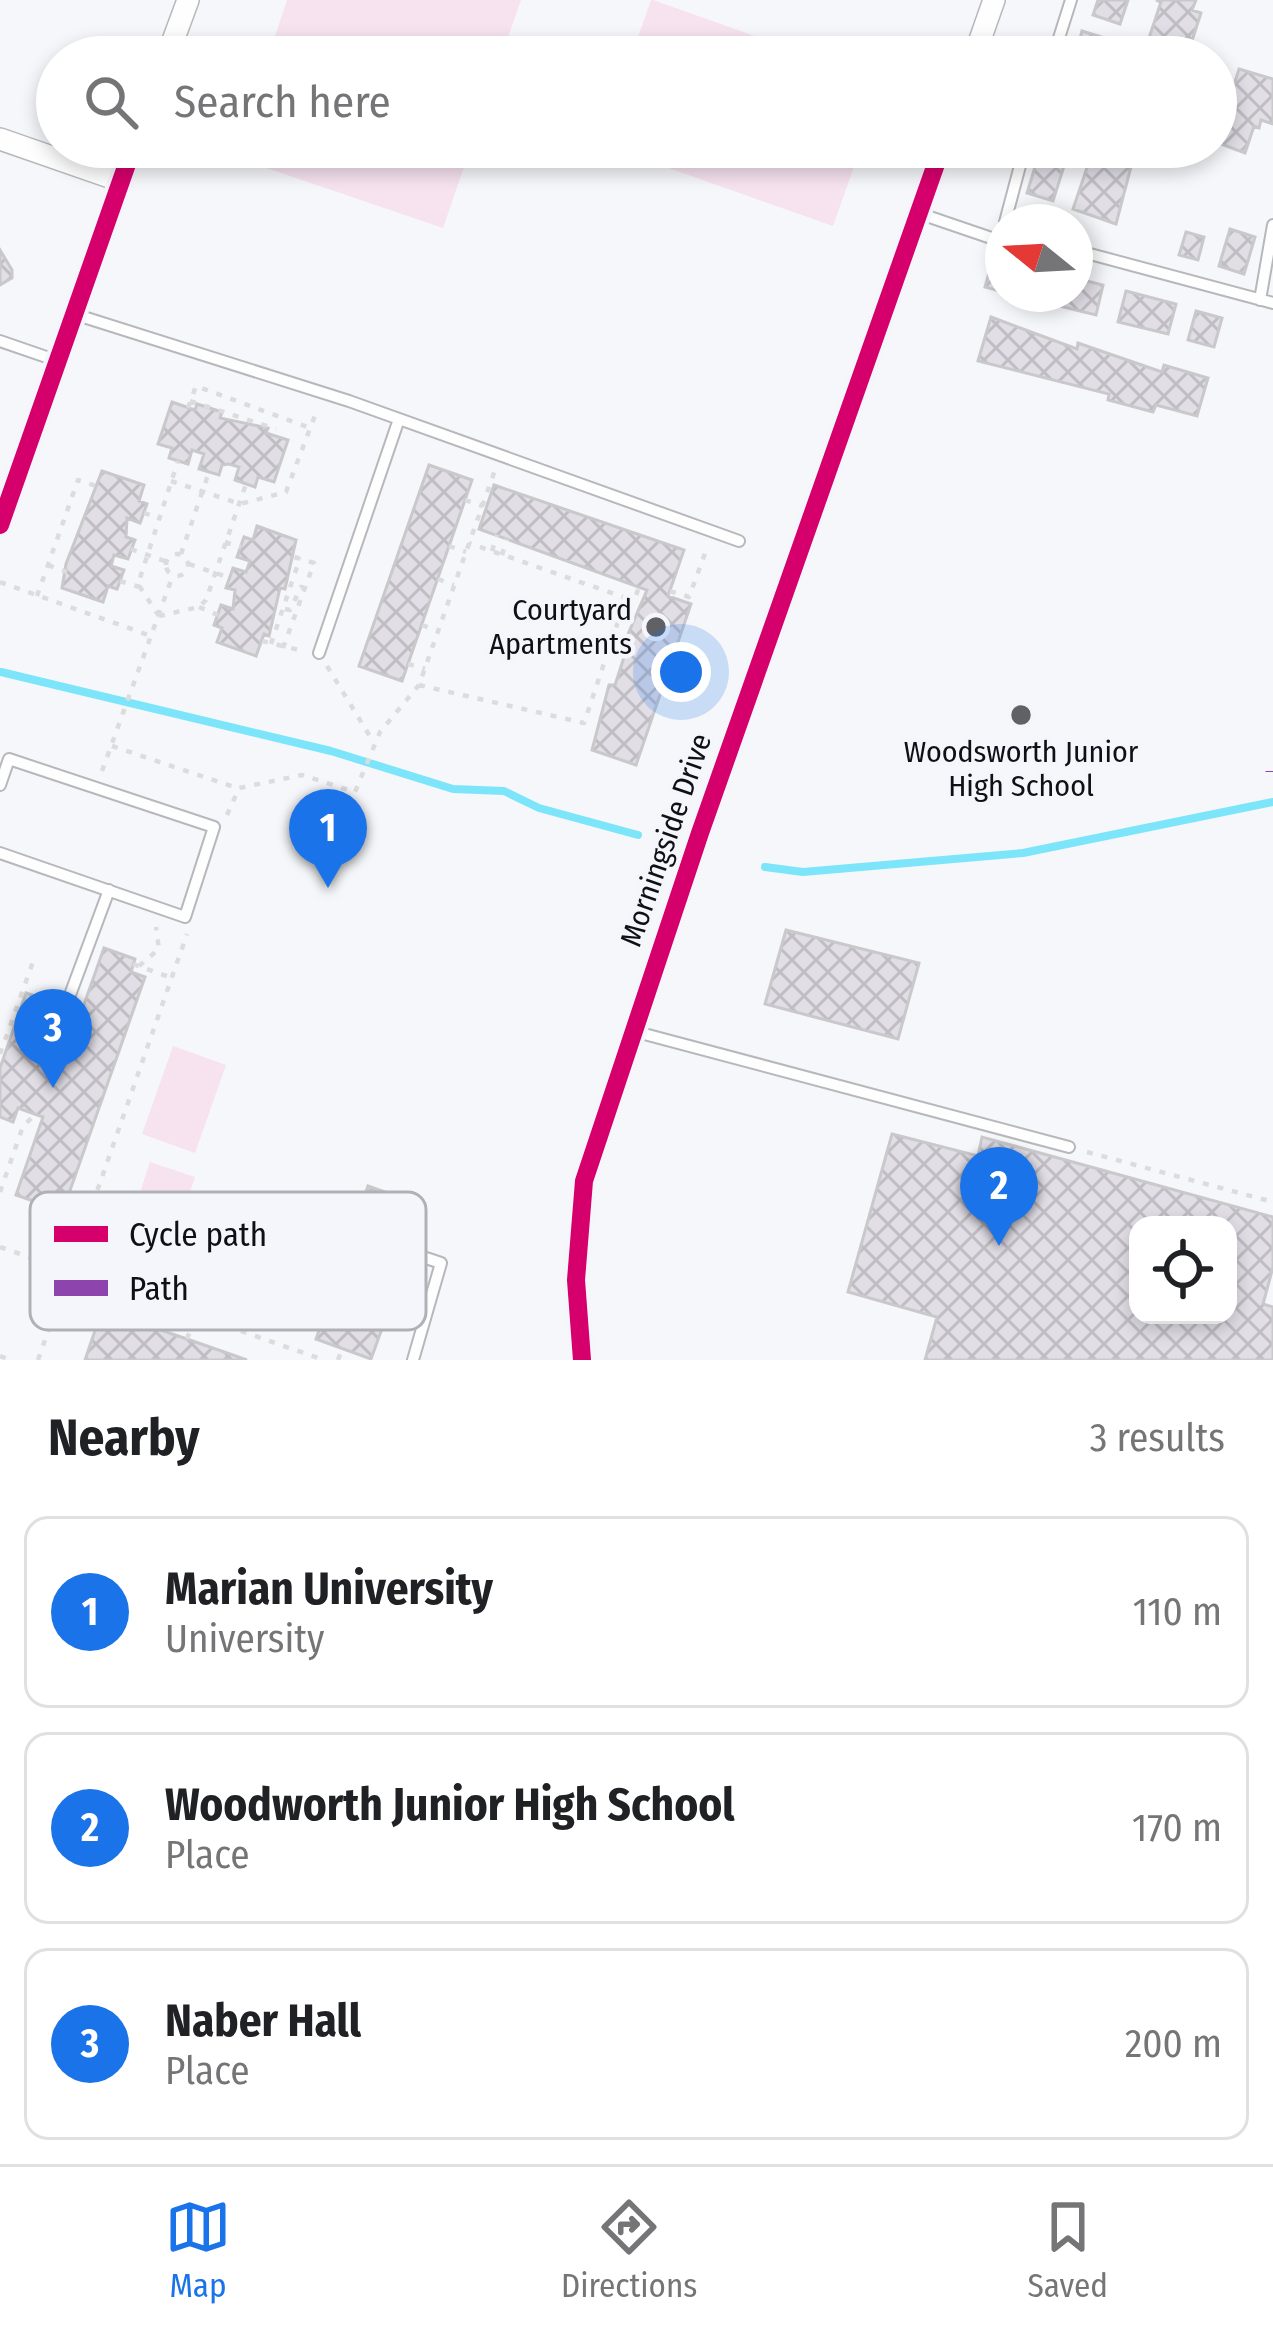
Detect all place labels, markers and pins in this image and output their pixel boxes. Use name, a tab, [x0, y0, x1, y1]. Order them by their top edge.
place label: Courtyard Apartments	[489, 592, 632, 662]
marker: Courtyard Apartments	[643, 614, 669, 640]
marker: Woodsworth Junior High School	[1008, 702, 1034, 728]
place label: Woodsworth Junior High School	[904, 734, 1139, 804]
pin: 1	[289, 789, 367, 888]
pin: 3	[14, 989, 92, 1088]
pin: 2	[960, 1147, 1038, 1246]

